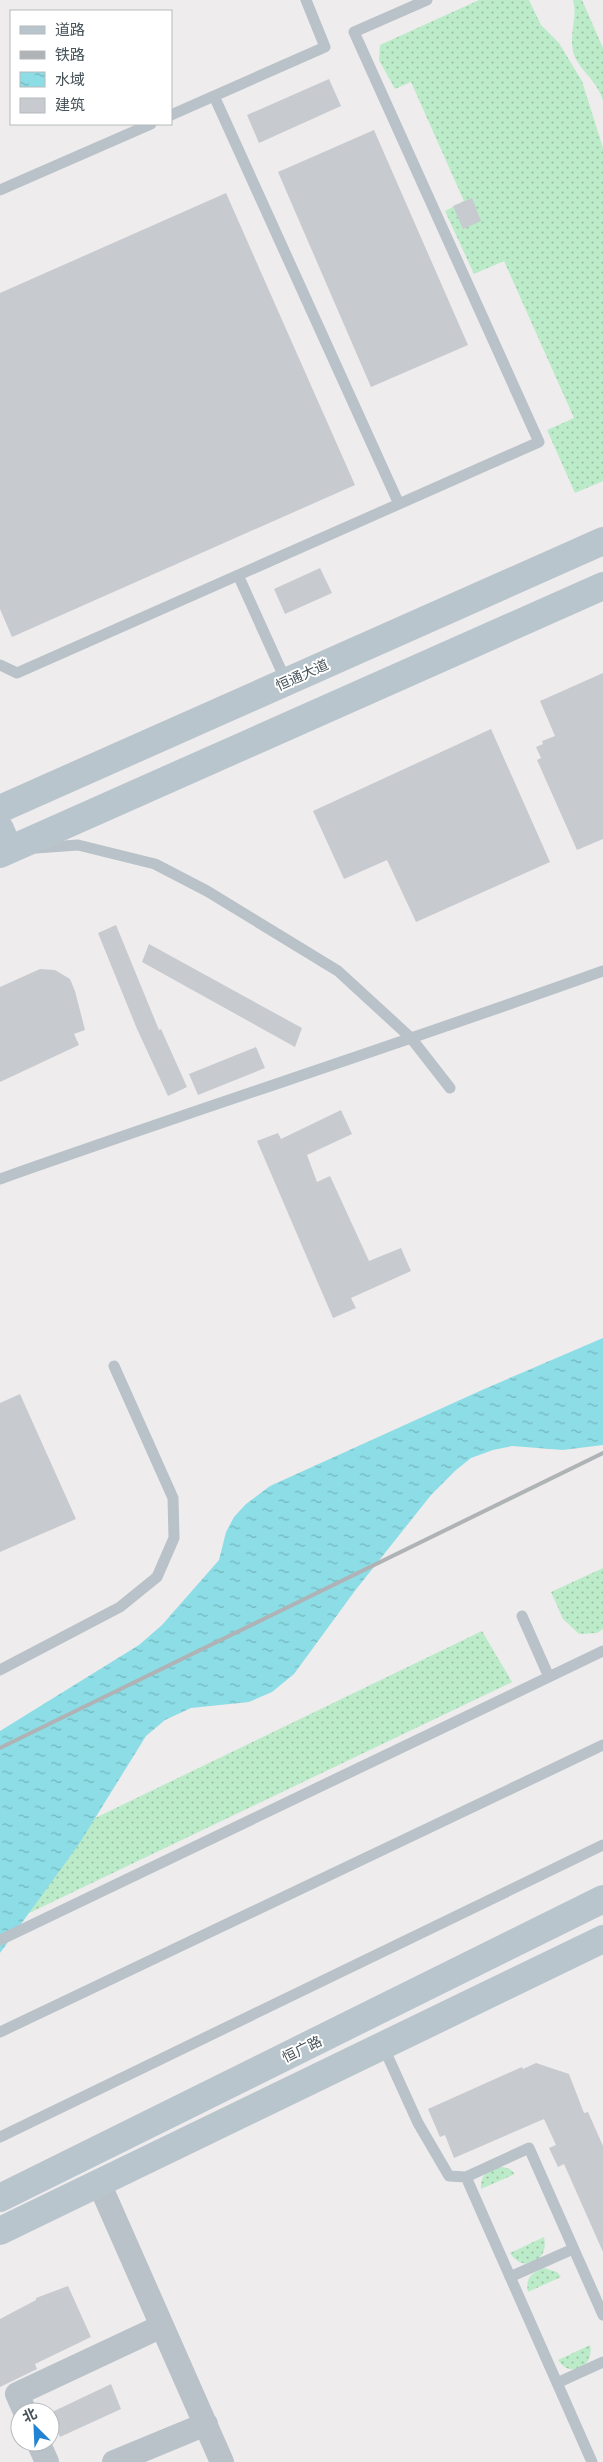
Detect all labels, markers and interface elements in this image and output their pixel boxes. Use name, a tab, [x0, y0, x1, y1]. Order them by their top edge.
legend	[10, 10, 172, 125]
text: 道路	[55, 20, 85, 39]
text: 铁路	[55, 45, 85, 64]
text: 水域	[55, 70, 85, 89]
text: 建筑	[55, 95, 85, 114]
street label: 恒通大道	[273, 655, 331, 695]
street label: 恒广路	[279, 2032, 325, 2066]
north arrow	[10, 2402, 60, 2452]
text: 北	[20, 2404, 40, 2426]

